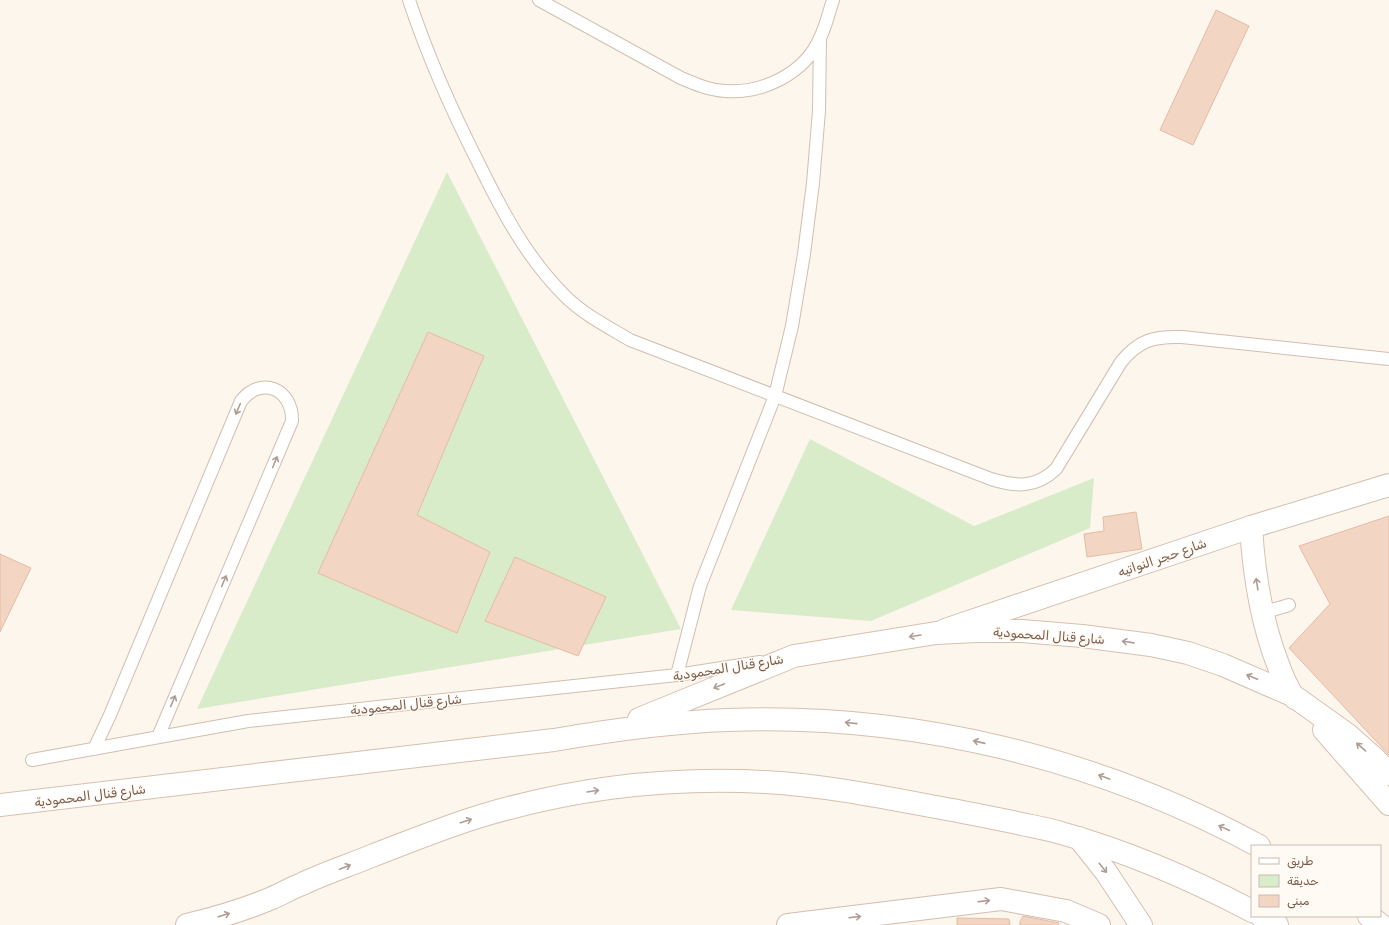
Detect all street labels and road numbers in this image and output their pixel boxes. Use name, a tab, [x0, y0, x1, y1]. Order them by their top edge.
street label: شارع حجر النواتيه	[1116, 535, 1209, 582]
street label: شارع قنال المحمودية	[992, 624, 1105, 649]
street label: شارع قنال المحمودية	[672, 651, 785, 686]
street label: شارع قنال المحمودية	[350, 691, 463, 720]
street label: شارع قنال المحمودية	[33, 781, 147, 812]

